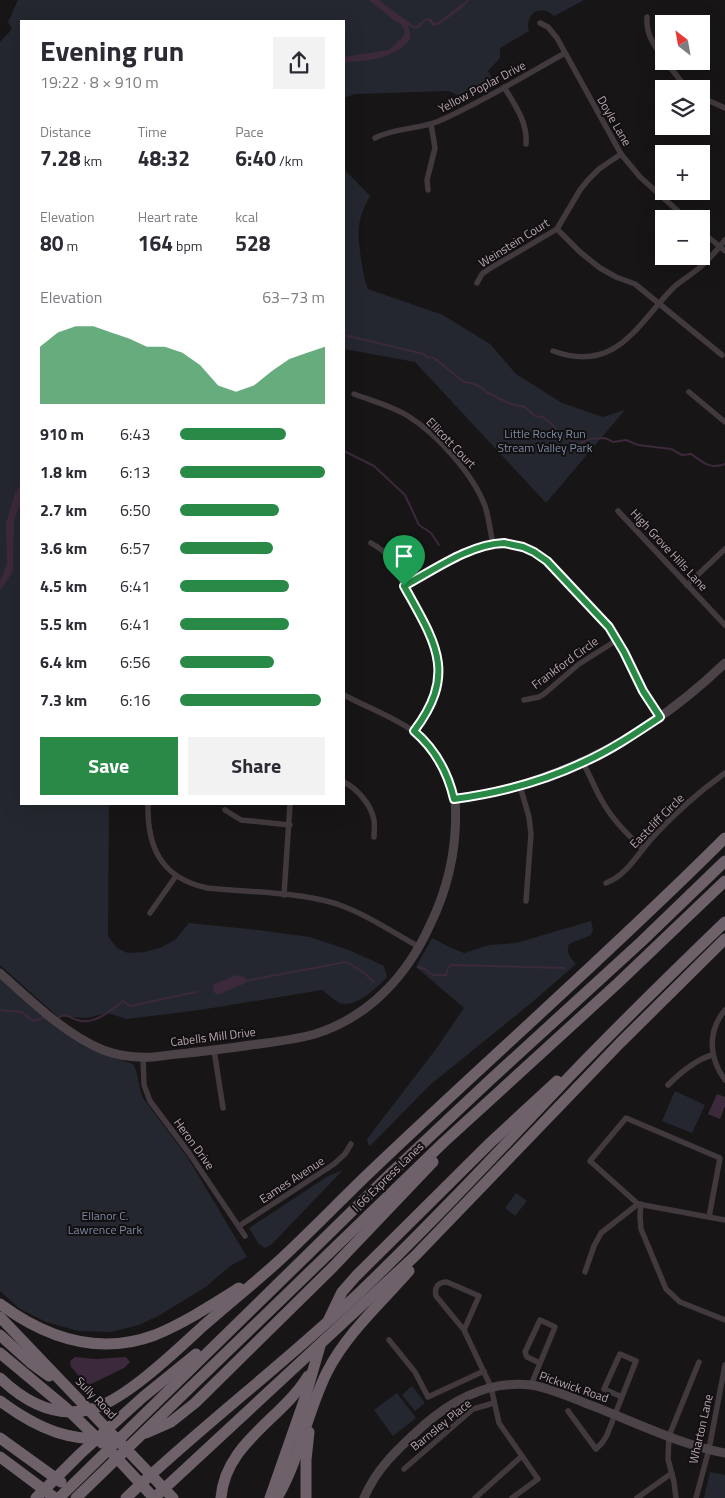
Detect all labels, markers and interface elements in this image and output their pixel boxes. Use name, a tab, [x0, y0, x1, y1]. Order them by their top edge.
north arrow	[655, 15, 710, 70]
map controls	[655, 15, 710, 265]
text: Evening run	[40, 29, 184, 72]
button: share	[273, 37, 325, 89]
street label: Yellow Poplar Drive	[435, 55, 529, 118]
text: 19:22 · 8 × 910 m	[40, 70, 159, 94]
button: layers	[655, 80, 710, 135]
street label: Doyle Lane	[592, 92, 637, 150]
text: Distance	[40, 121, 91, 142]
text: Time	[138, 121, 167, 142]
text: Pace	[235, 121, 264, 142]
text: 7.28	[40, 142, 81, 174]
text: 48:32	[138, 142, 190, 174]
text: 6:40	[235, 142, 276, 174]
button: +	[655, 145, 710, 200]
text: km	[81, 150, 102, 171]
text: /km	[276, 150, 303, 171]
text: Elevation	[40, 206, 94, 227]
text: Heart rate	[138, 206, 198, 227]
text: kcal	[235, 206, 258, 227]
button: −	[655, 210, 710, 265]
street label: Weinstein Court	[475, 213, 554, 272]
text: 80	[40, 227, 64, 259]
text: 164	[138, 227, 173, 259]
text: 528	[235, 227, 271, 259]
text: m	[64, 235, 78, 256]
text: bpm	[173, 235, 202, 256]
text: Elevation	[40, 285, 102, 309]
text: 63–73 m	[262, 285, 325, 309]
street label: Ellicott Court	[422, 413, 481, 473]
text: 910 m	[40, 422, 84, 446]
text: 6:43	[120, 422, 150, 446]
park label: Little Rocky Run Stream Valley Park	[498, 424, 593, 457]
text: 1.8 km	[40, 460, 87, 484]
text: 6:13	[120, 460, 150, 484]
text: 2.7 km	[40, 498, 87, 522]
text: 6:50	[120, 498, 150, 522]
street label: High Grove Hills Lane	[626, 504, 713, 595]
pin	[383, 535, 425, 586]
text: 3.6 km	[40, 536, 87, 560]
text: 6:57	[120, 536, 150, 560]
icon: arrive	[390, 542, 418, 570]
text: 4.5 km	[40, 574, 87, 598]
text: 6:41	[120, 574, 150, 598]
text: 5.5 km	[40, 612, 87, 636]
text: 6:41	[120, 612, 150, 636]
street label: Frankford Circle	[527, 632, 602, 693]
text: 6.4 km	[40, 650, 87, 674]
text: 6:56	[120, 650, 150, 674]
text: 7.3 km	[40, 688, 87, 712]
text: 6:16	[120, 688, 150, 712]
button: Save	[40, 737, 178, 795]
button: Share	[188, 737, 325, 795]
street label: Eastcliff Circle	[625, 789, 688, 852]
street label: Cabells Mill Drive	[169, 1022, 257, 1051]
street label: Heron Drive	[169, 1114, 220, 1173]
street label: I 66 Express Lanes	[347, 1137, 428, 1216]
street label: Eames Avenue	[255, 1151, 328, 1208]
park label: Ellanor C. Lawrence Park	[68, 1206, 142, 1239]
street label: Pickwick Road	[537, 1366, 611, 1407]
street label: Sully Road	[71, 1372, 122, 1423]
street label: Wharton Lane	[683, 1392, 718, 1466]
street label: Barnsley Place	[406, 1394, 475, 1455]

